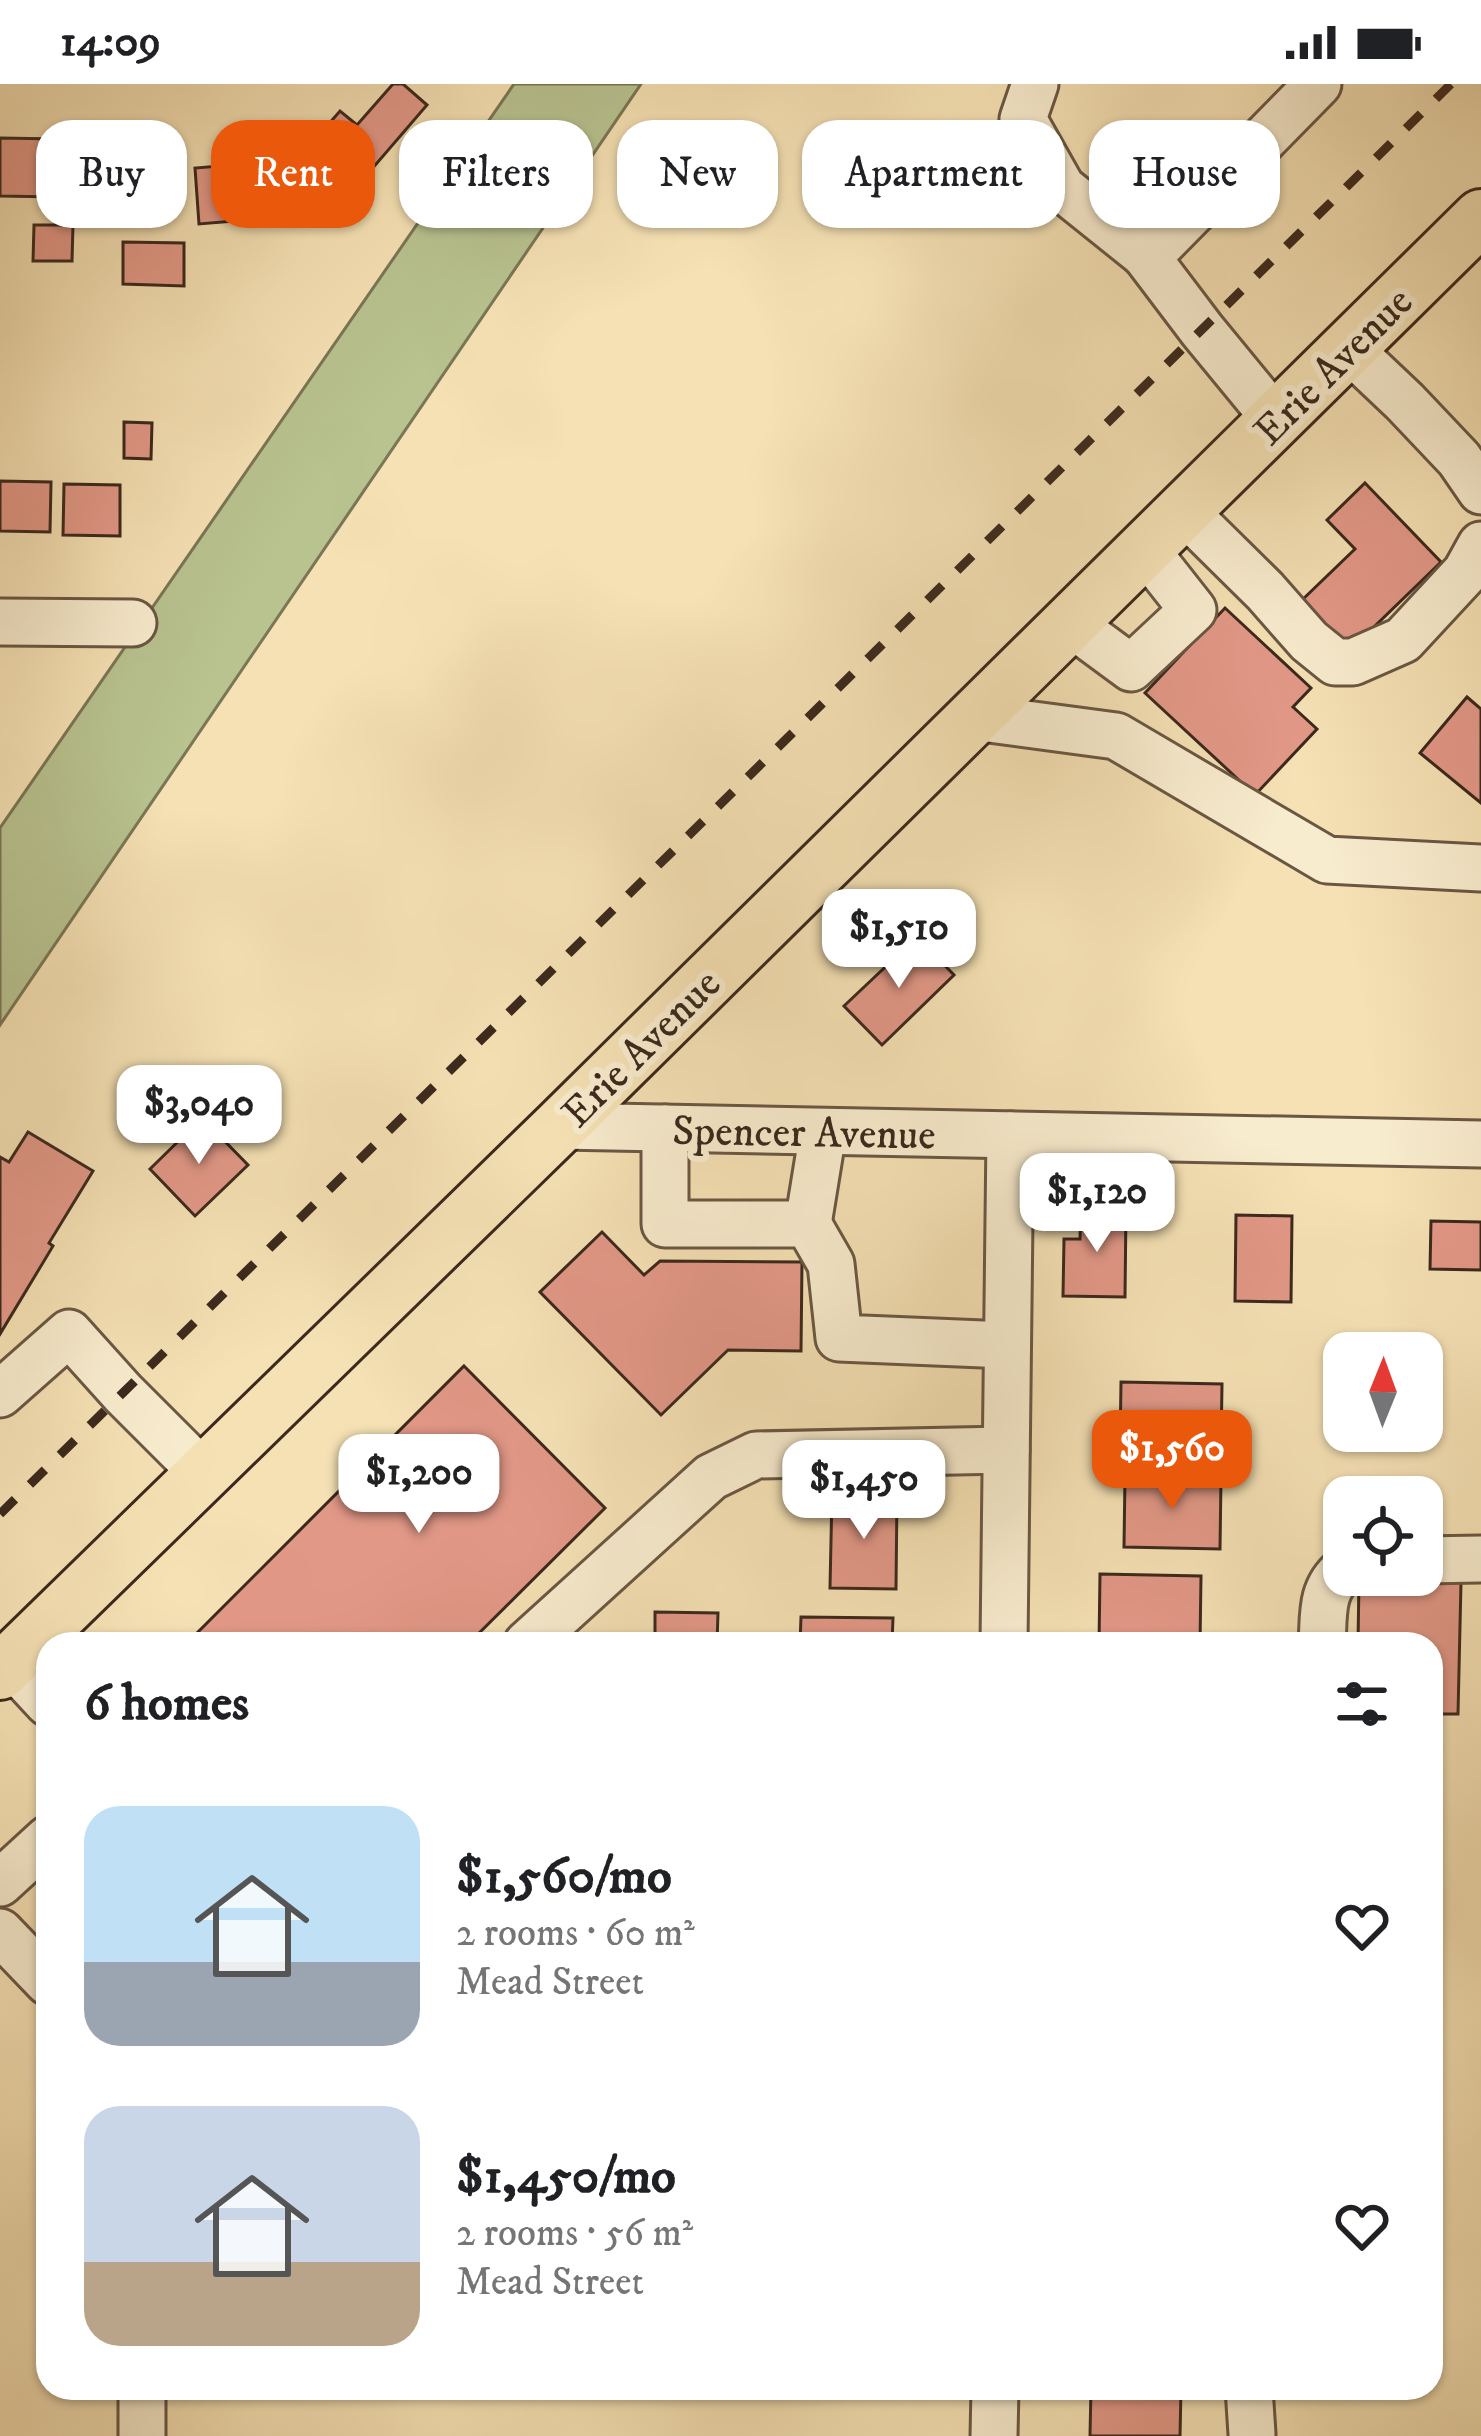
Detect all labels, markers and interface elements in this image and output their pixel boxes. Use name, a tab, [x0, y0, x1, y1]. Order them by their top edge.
text: 14:09	[60, 14, 161, 70]
chip: Buy	[36, 120, 187, 228]
chip: Rent	[211, 120, 375, 228]
chip: Filters	[399, 120, 593, 228]
chip: New	[617, 120, 778, 228]
chip: Apartment	[802, 120, 1065, 228]
chip: House	[1089, 120, 1280, 228]
street label: Erie Avenue	[1244, 277, 1425, 458]
pin: $1,510	[801, 889, 997, 991]
text: $1,510	[849, 903, 949, 952]
street label: Erie Avenue	[552, 959, 733, 1140]
pin: $3,040	[101, 1065, 297, 1167]
text: $3,040	[144, 1079, 254, 1128]
street label: Spencer Avenue	[672, 1106, 936, 1162]
pin: $1,120	[999, 1153, 1195, 1255]
text: $1,120	[1047, 1167, 1147, 1216]
north arrow	[1323, 1332, 1443, 1452]
map controls	[1323, 1332, 1443, 1596]
pin: $1,560	[1074, 1410, 1270, 1512]
text: $1,560	[1119, 1424, 1225, 1473]
pin: $1,200	[321, 1434, 517, 1536]
pin: $1,450	[766, 1440, 962, 1542]
text: $1,200	[365, 1448, 473, 1497]
text: $1,450	[809, 1454, 919, 1503]
button: locate	[1323, 1476, 1443, 1596]
icon: filters	[1329, 1671, 1395, 1737]
text: 6 homes	[84, 1672, 249, 1736]
text: $1,560/mo	[456, 1845, 672, 1909]
icon: home	[180, 1854, 324, 1998]
icon: heart	[1329, 1893, 1395, 1959]
text: 2 rooms · 60 m²	[456, 1909, 695, 1958]
text: Mead Street	[456, 1958, 644, 2007]
text: $1,450/mo	[456, 2145, 676, 2209]
icon: home	[180, 2154, 324, 2298]
icon: heart	[1329, 2193, 1395, 2259]
text: 2 rooms · 56 m²	[456, 2209, 693, 2258]
text: Mead Street	[456, 2258, 644, 2307]

